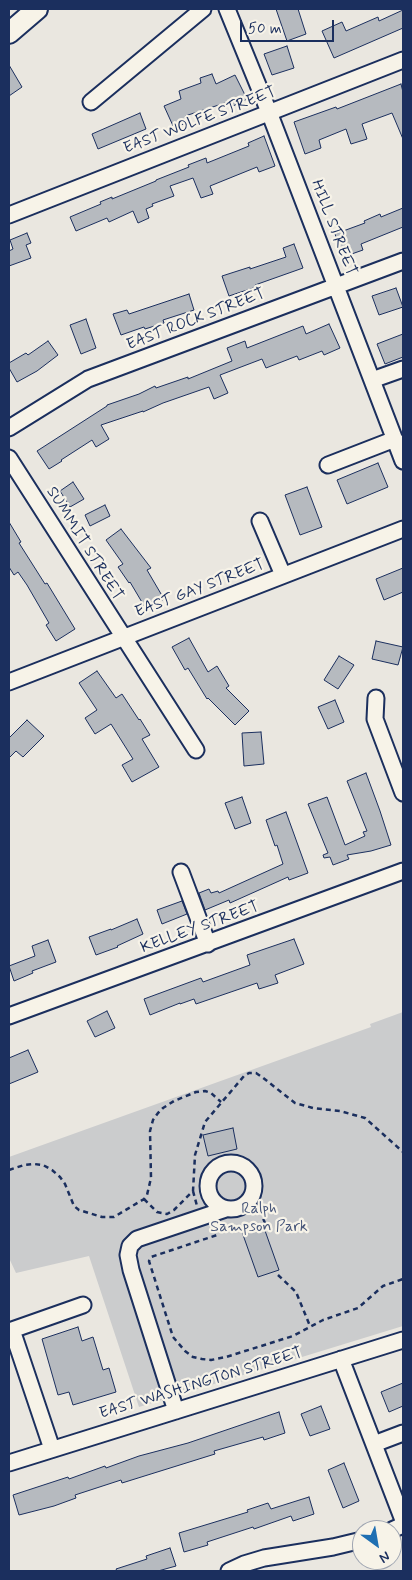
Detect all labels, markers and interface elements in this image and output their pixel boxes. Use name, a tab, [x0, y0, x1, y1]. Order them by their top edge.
scale bar	[242, 10, 336, 42]
text: 50 m	[248, 19, 282, 39]
street label: EAST WOLFE STREET	[121, 83, 279, 159]
street label: HILL STREET	[306, 177, 360, 279]
street label: EAST ROCK STREET	[124, 285, 268, 355]
street label: SUMMIT STREET	[41, 484, 127, 604]
street label: EAST GAY STREET	[133, 555, 267, 623]
street label: KELLEY STREET	[138, 898, 262, 958]
park label: Ralph Sampson Park	[210, 1200, 308, 1238]
street label: EAST WASHINGTON STREET	[97, 1344, 305, 1424]
north arrow	[352, 1520, 402, 1570]
text: N	[376, 1547, 393, 1567]

